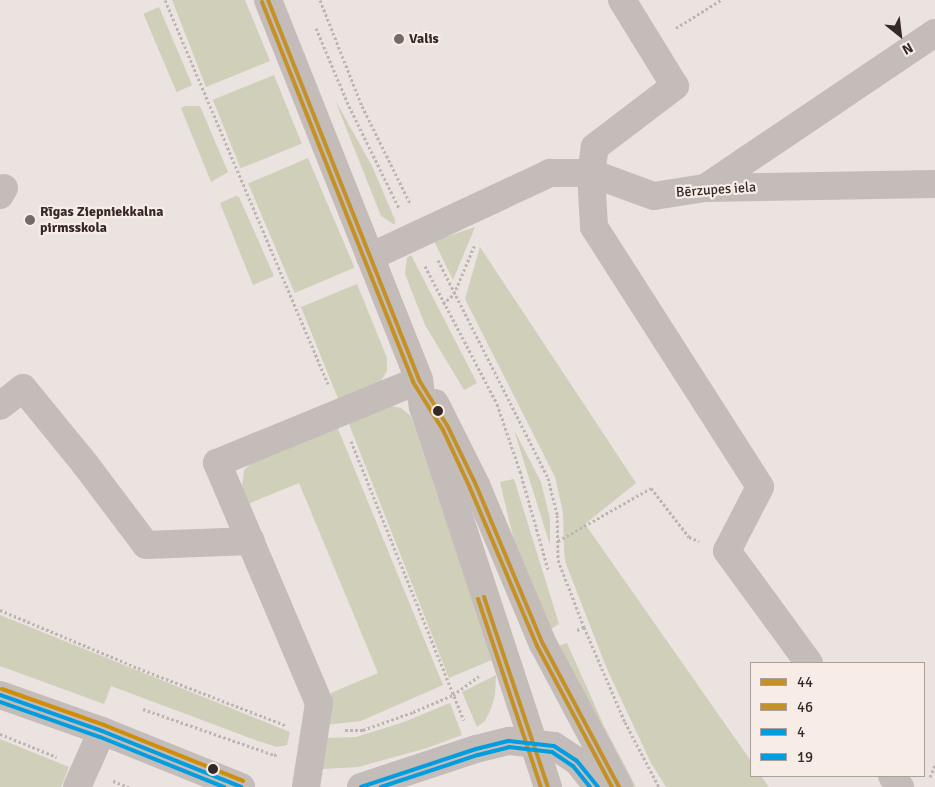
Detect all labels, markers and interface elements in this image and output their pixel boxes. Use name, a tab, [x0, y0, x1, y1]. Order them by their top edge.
north arrow	[875, 10, 925, 60]
place label: Valis	[409, 31, 439, 47]
marker: Valis	[393, 33, 405, 45]
text: N	[899, 39, 916, 58]
street label: Bērzupes iela	[675, 179, 757, 201]
place label: Rīgas Ziepniekkalna pirmsskola	[40, 204, 163, 236]
marker: Rīgas Ziepniekkalna pirmsskola	[24, 214, 36, 226]
unlabelled marker	[433, 406, 443, 416]
legend	[750, 662, 925, 777]
text: 44	[797, 673, 813, 691]
text: 46	[797, 698, 813, 716]
text: 4	[797, 723, 805, 741]
text: 19	[797, 748, 813, 766]
unlabelled marker	[208, 764, 218, 774]

